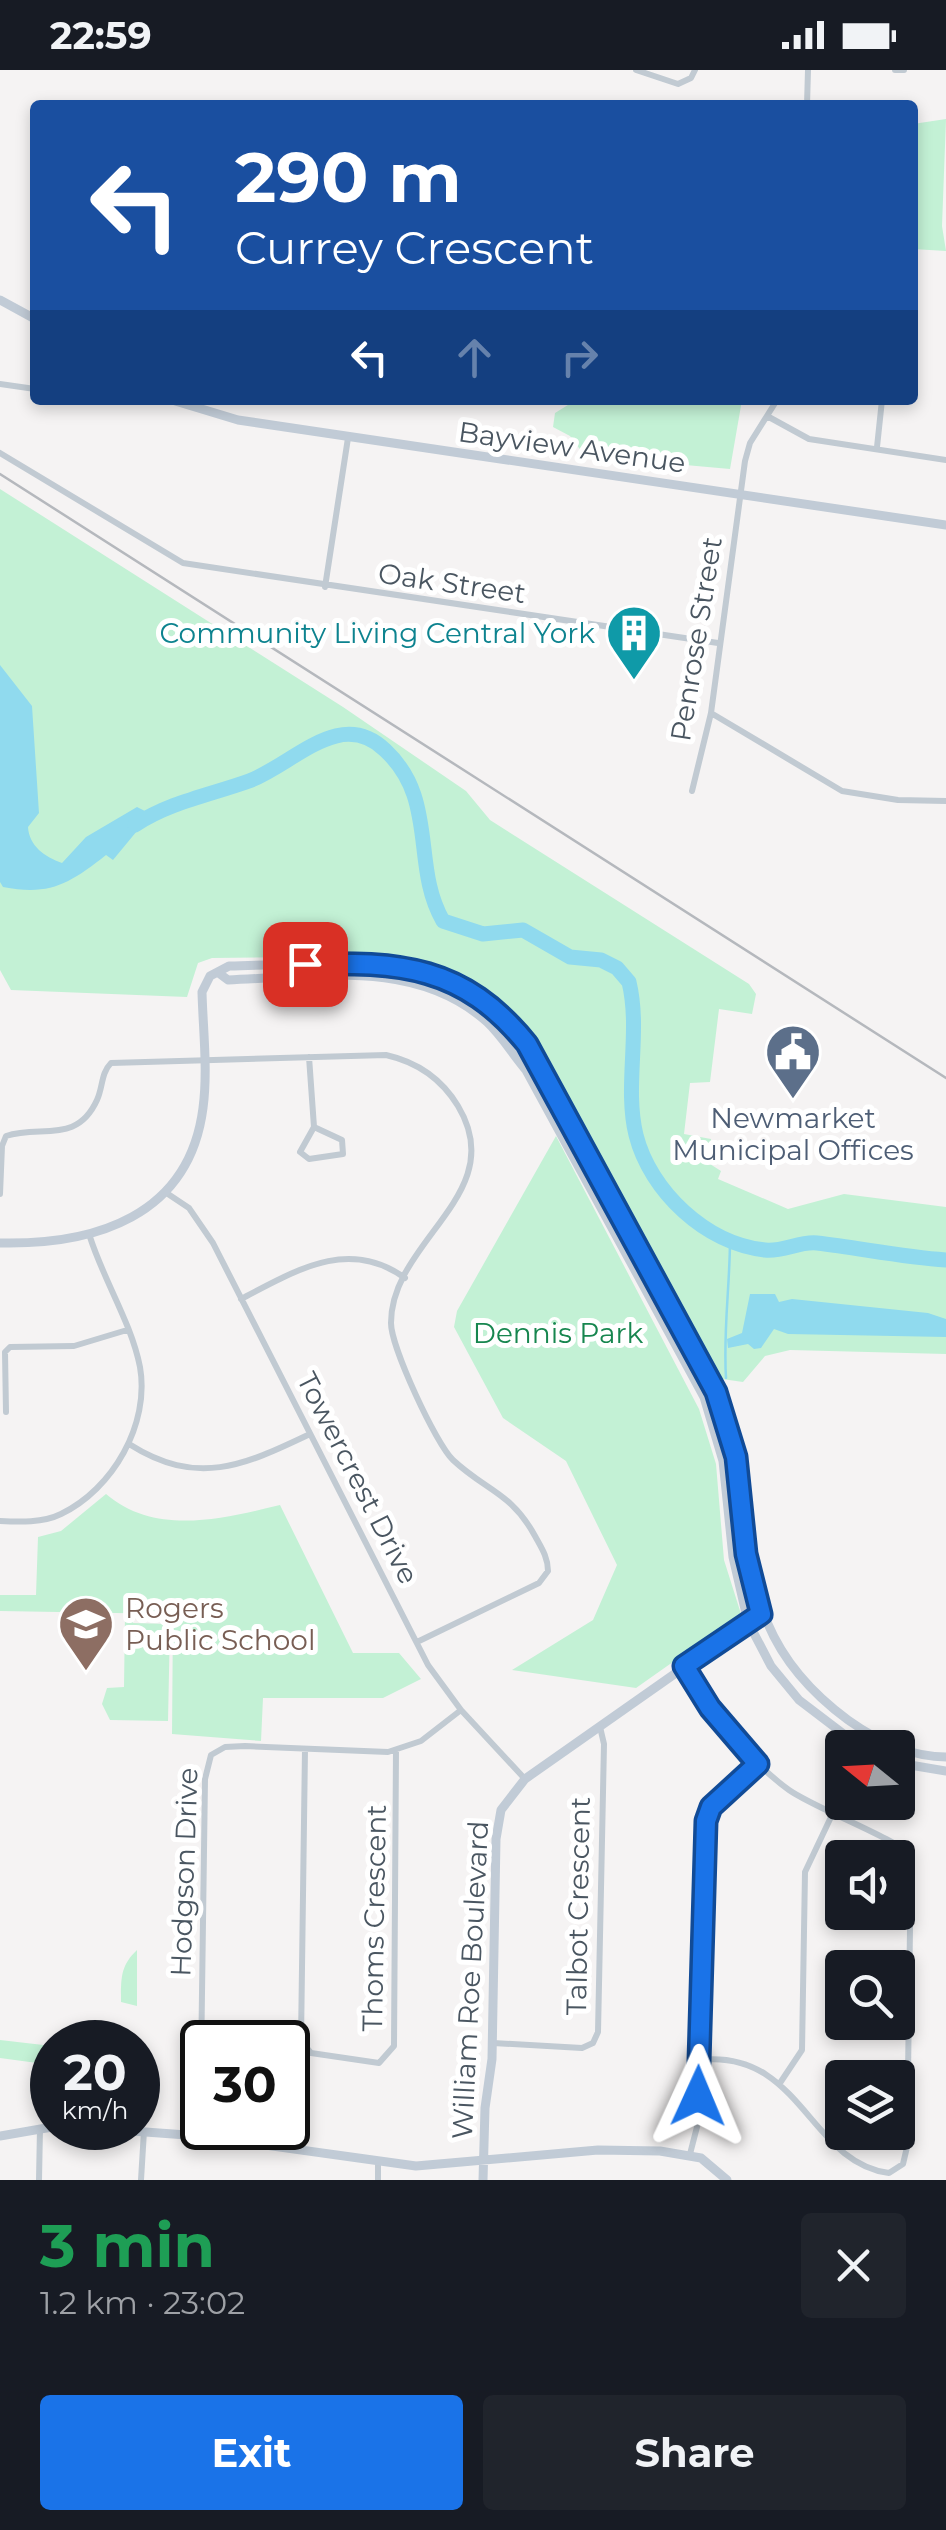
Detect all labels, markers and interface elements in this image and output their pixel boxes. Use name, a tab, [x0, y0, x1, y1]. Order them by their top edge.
text: 22:59	[50, 12, 152, 59]
text: 290 m	[235, 134, 462, 220]
icon: left	[70, 140, 200, 270]
text: Currey Crescent	[235, 220, 594, 275]
icon: left	[342, 330, 397, 385]
icon: ahead	[447, 330, 502, 385]
icon: right	[552, 330, 607, 385]
street label: Bayview Avenue	[456, 414, 688, 480]
street label: Penrose Street	[663, 534, 729, 744]
street label: Oak Street	[376, 556, 528, 610]
building icon: Community Living Central York	[604, 603, 664, 682]
place label: Community Living Central York	[159, 616, 595, 650]
pin	[263, 922, 348, 1007]
icon: arrive	[278, 937, 333, 992]
public building icon: Newmarket Municipal Offices	[763, 1022, 823, 1101]
place label: Newmarket Municipal Offices	[672, 1101, 914, 1167]
park label: Dennis Park	[473, 1316, 643, 1350]
street label: Towercrest Drive	[290, 1367, 426, 1589]
place label: Rogers Public School	[125, 1591, 315, 1657]
school or university icon: Rogers Public School	[56, 1594, 116, 1673]
north arrow	[825, 1730, 915, 1820]
map controls	[825, 1730, 915, 2150]
street label: Hodgson Drive	[163, 1767, 205, 1977]
street label: Talbot Crescent	[559, 1796, 597, 2016]
street label: Thoms Crescent	[355, 1804, 393, 2032]
street label: William Roe Boulevard	[445, 1820, 495, 2140]
button: sound	[825, 1840, 915, 1930]
button: search	[825, 1950, 915, 2040]
speed limit sign: 30	[180, 2020, 310, 2150]
text: 20	[63, 2042, 127, 2103]
position arrow	[646, 2044, 750, 2148]
button: layers	[825, 2060, 915, 2150]
text: km/h	[62, 2095, 128, 2125]
text: 3 min	[40, 2209, 215, 2282]
button: close	[801, 2213, 906, 2318]
text: 1.2 km · 23:02	[40, 2283, 245, 2322]
button: Exit	[40, 2395, 463, 2510]
button: Share	[483, 2395, 906, 2510]

